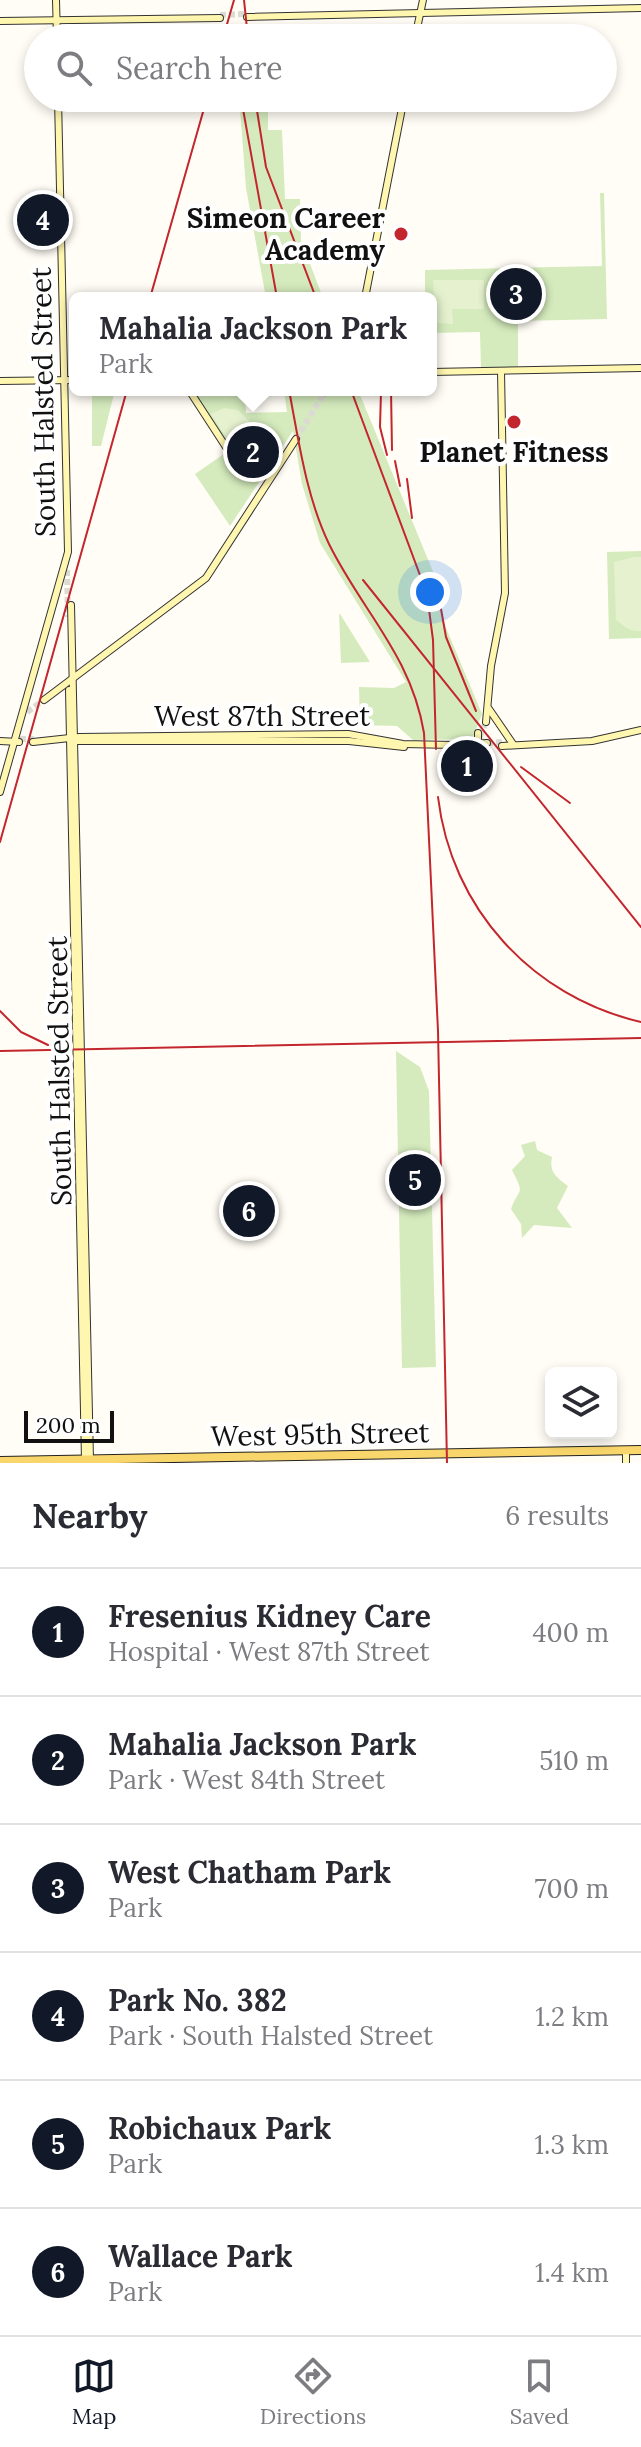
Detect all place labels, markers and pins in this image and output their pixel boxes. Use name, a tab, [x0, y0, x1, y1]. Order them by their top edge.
pin: 4	[17, 190, 69, 250]
place label: Simeon Career Academy	[187, 200, 386, 268]
marker: Simeon Career Academy	[392, 225, 410, 243]
pin: 3	[490, 264, 542, 324]
marker: Planet Fitness	[505, 413, 523, 431]
pin: 2	[227, 422, 279, 482]
place label: Planet Fitness	[419, 434, 609, 470]
pin: 1	[441, 736, 493, 796]
pin: 5	[389, 1150, 441, 1210]
pin: 6	[223, 1181, 275, 1241]

